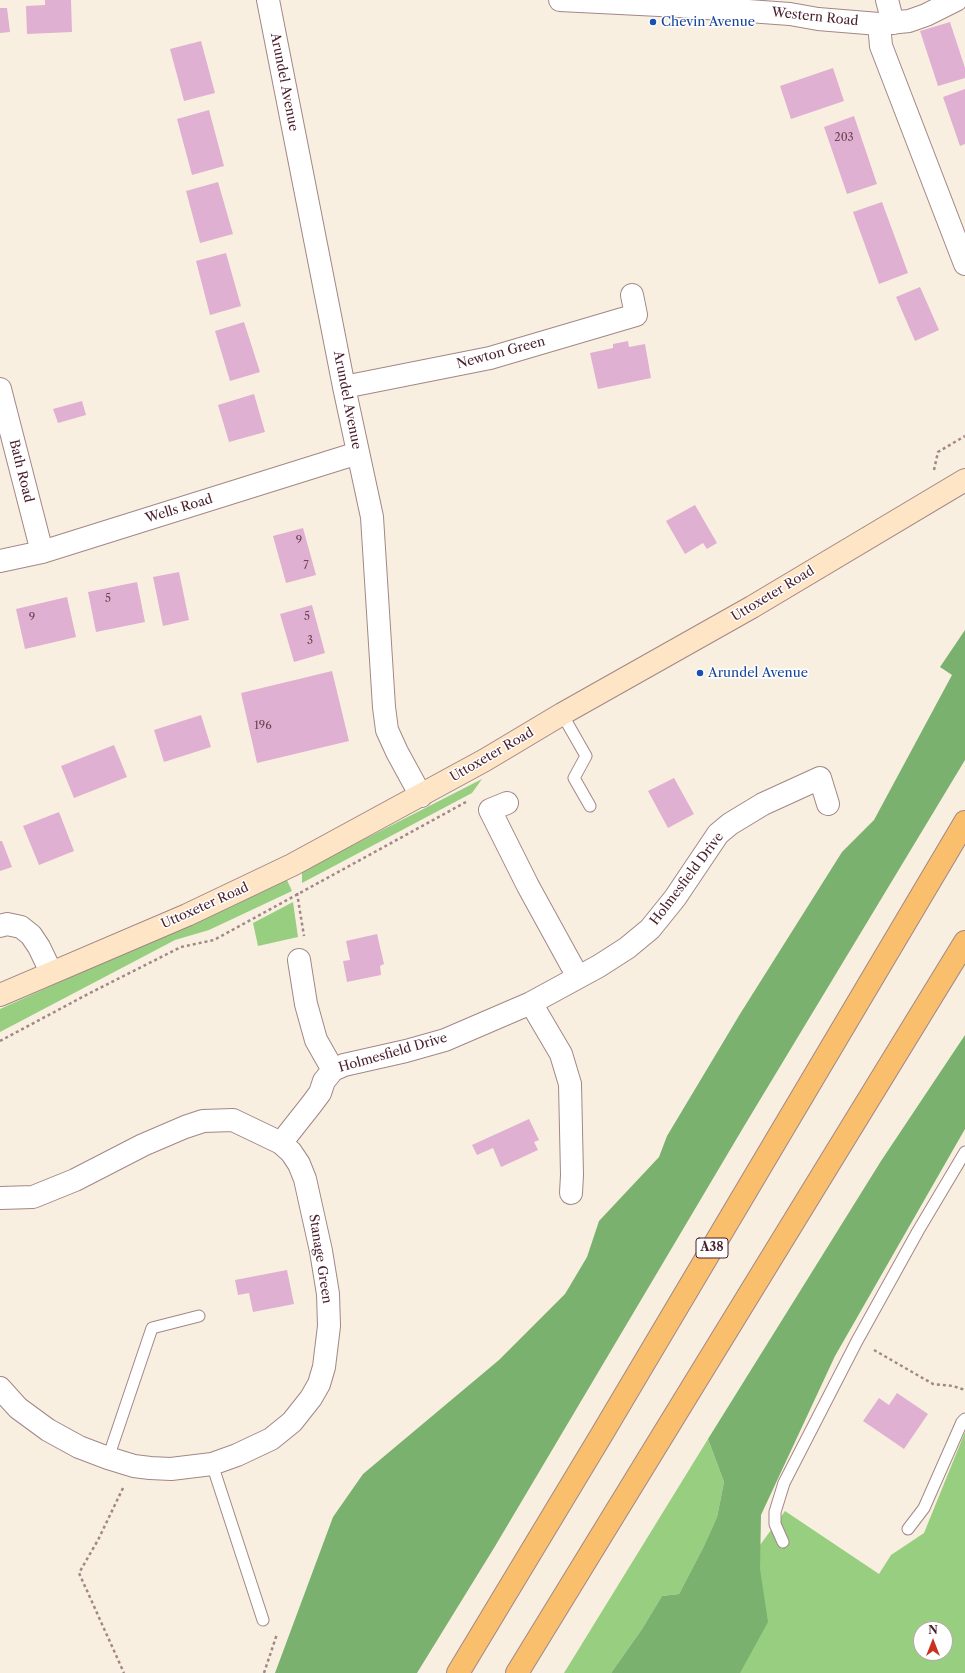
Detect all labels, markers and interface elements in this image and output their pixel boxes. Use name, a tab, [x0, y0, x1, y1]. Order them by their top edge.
street label: Western Road	[771, 5, 859, 29]
place label: Chevin Avenue	[661, 14, 755, 30]
marker: Chevin Avenue	[648, 17, 658, 27]
street label: Arundel Avenue	[267, 31, 301, 133]
house number: 203	[834, 131, 854, 145]
street label: Newton Green	[455, 334, 547, 372]
street label: Arundel Avenue	[330, 349, 364, 451]
street label: Bath Road	[6, 438, 36, 504]
street label: Wells Road	[144, 491, 214, 527]
house number: 9	[296, 534, 302, 548]
house number: 7	[303, 559, 309, 573]
street label: Uttoxeter Road	[729, 563, 817, 625]
house number: 5	[105, 592, 111, 606]
house number: 5	[304, 610, 310, 624]
house number: 9	[29, 611, 35, 625]
house number: 3	[307, 634, 313, 648]
place label: Arundel Avenue	[708, 665, 808, 681]
marker: Arundel Avenue	[695, 668, 705, 678]
house number: 196	[254, 719, 272, 733]
street label: Uttoxeter Road	[447, 725, 537, 785]
street label: Holmesfield Drive	[647, 829, 727, 929]
street label: Uttoxeter Road	[159, 880, 251, 932]
street label: Holmesfield Drive	[337, 1030, 449, 1076]
street label: Stanage Green	[305, 1213, 335, 1305]
road number: A38	[696, 1238, 728, 1258]
north arrow	[913, 1621, 953, 1661]
text: N	[928, 1623, 938, 1637]

